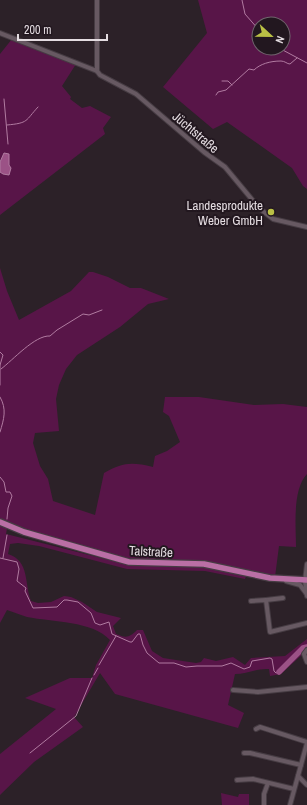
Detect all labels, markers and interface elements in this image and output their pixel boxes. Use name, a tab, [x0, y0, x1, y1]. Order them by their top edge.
scale bar	[18, 16, 107, 42]
north arrow	[251, 16, 291, 56]
text: 200 m	[24, 22, 51, 38]
text: N	[273, 34, 288, 45]
street label: Jüchtstraße	[169, 108, 223, 157]
place label: Landesprodukte Weber GmbH	[187, 197, 263, 229]
marker: Landesprodukte Weber GmbH	[266, 207, 276, 217]
street label: Talstraße	[129, 542, 173, 561]

